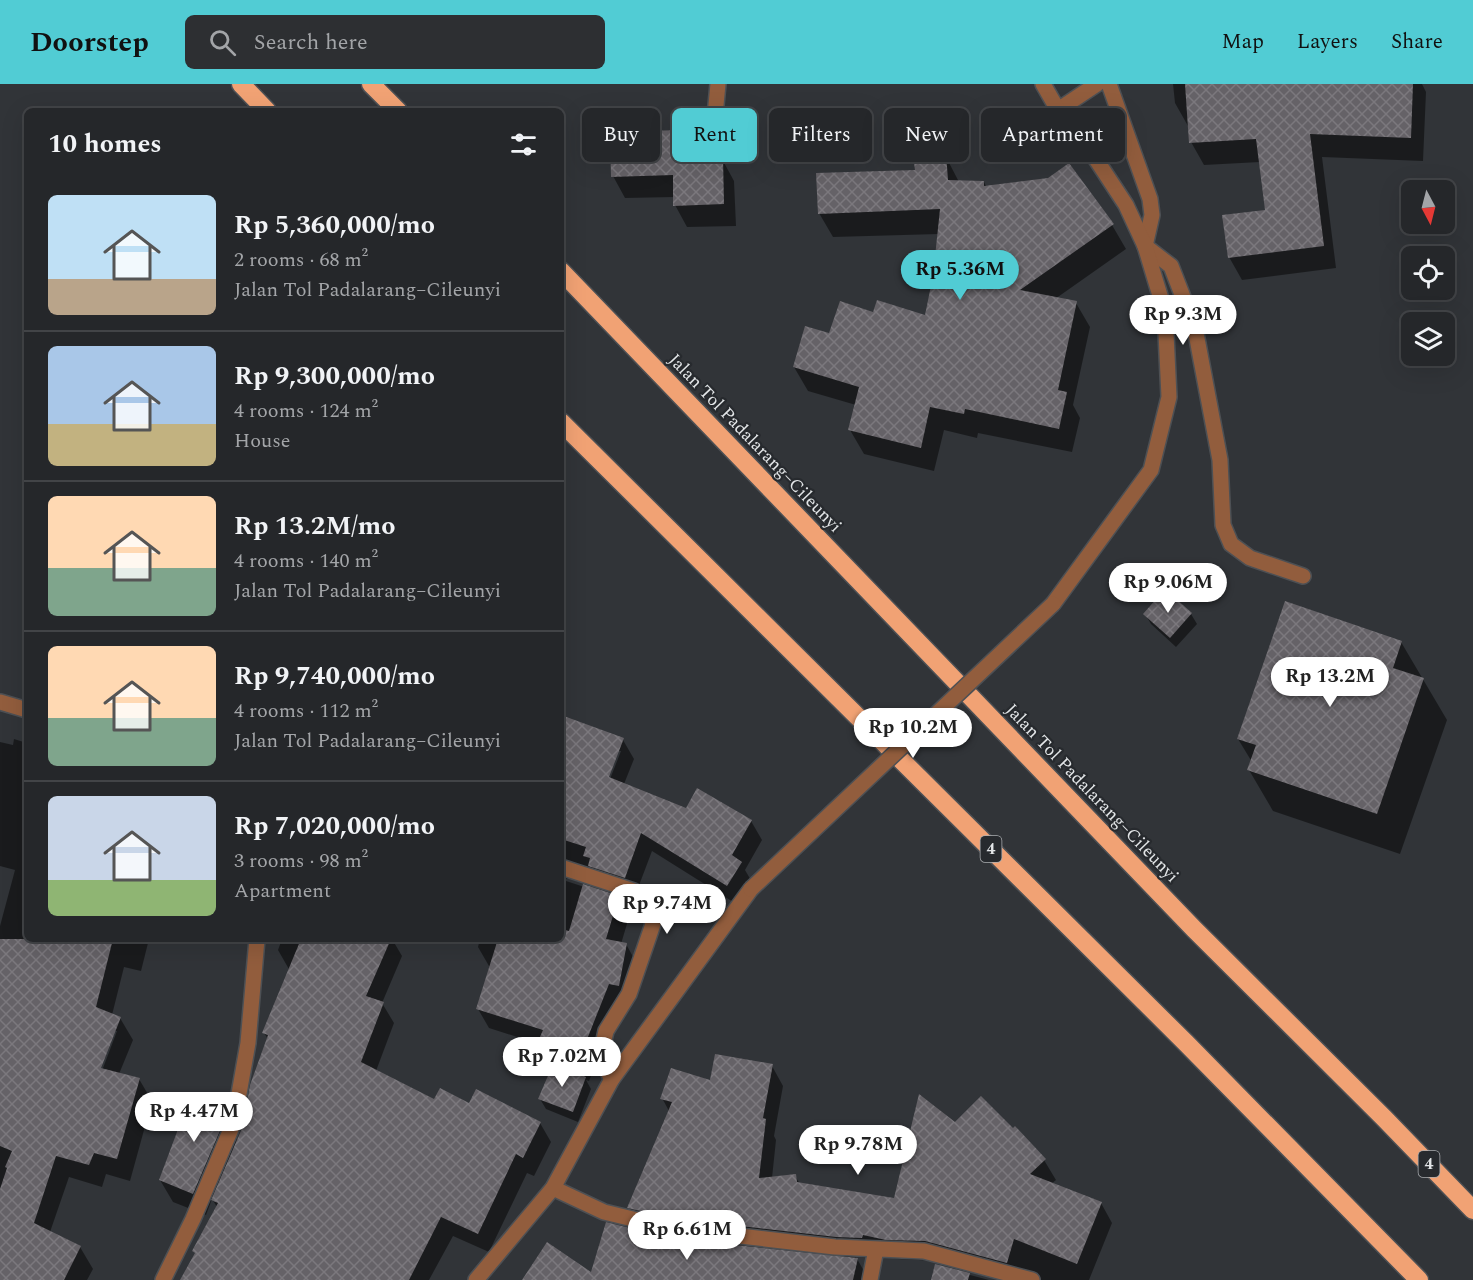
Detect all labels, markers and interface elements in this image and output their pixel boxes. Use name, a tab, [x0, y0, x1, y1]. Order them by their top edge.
search box	[185, 15, 605, 69]
text: Doorstep	[30, 21, 149, 64]
icon: search	[206, 26, 239, 59]
text: Search here	[254, 26, 368, 59]
text: Map	[1222, 26, 1264, 58]
text: Layers	[1297, 26, 1358, 58]
text: Share	[1391, 26, 1443, 58]
chip: Buy	[582, 108, 660, 162]
chip: Rent	[672, 108, 757, 162]
chip: Filters	[769, 108, 872, 162]
chip: New	[884, 108, 969, 162]
chip: Apartment	[981, 108, 1125, 162]
text: 10 homes	[48, 124, 162, 164]
icon: filters	[507, 128, 540, 161]
north arrow	[1401, 180, 1455, 234]
map controls	[1401, 180, 1455, 366]
text: Rp 5,360,000/mo	[234, 205, 435, 245]
icon: home	[96, 219, 168, 291]
text: 2 rooms · 68 m²	[234, 245, 368, 275]
button: locate	[1401, 246, 1455, 300]
pin: Rp 5.36M	[898, 250, 1022, 301]
text: Rp 5.36M	[915, 254, 1005, 284]
text: Jalan Tol Padalarang–Cileunyi	[234, 275, 501, 305]
pin: Rp 9.3M	[1128, 295, 1238, 346]
text: Rp 9.3M	[1143, 299, 1223, 329]
button: layers	[1401, 312, 1455, 366]
street label: Jalan Tol Padalarang–Cileunyi	[662, 347, 848, 539]
text: Rp 9,300,000/mo	[234, 356, 435, 396]
icon: home	[96, 370, 168, 442]
text: 4 rooms · 124 m²	[234, 396, 378, 426]
text: House	[234, 426, 291, 456]
text: Rp 13.2M/mo	[234, 506, 395, 546]
icon: home	[96, 520, 168, 592]
text: 4 rooms · 140 m²	[234, 546, 378, 576]
pin: Rp 9.06M	[1106, 563, 1230, 614]
text: Rp 9.06M	[1123, 567, 1213, 597]
text: Jalan Tol Padalarang–Cileunyi	[234, 576, 501, 606]
text: Rp 9,740,000/mo	[234, 656, 435, 696]
pin: Rp 13.2M	[1268, 657, 1392, 708]
text: Rp 13.2M	[1285, 661, 1375, 691]
icon: home	[96, 670, 168, 742]
text: 4 rooms · 112 m²	[234, 696, 378, 726]
street label: Jalan Tol Padalarang–Cileunyi	[999, 697, 1185, 889]
pin: Rp 10.2M	[851, 708, 975, 759]
text: Rp 10.2M	[868, 712, 958, 742]
text: Jalan Tol Padalarang–Cileunyi	[234, 726, 501, 756]
text: Rp 7,020,000/mo	[234, 806, 435, 846]
icon: home	[96, 820, 168, 892]
road number: 4	[980, 836, 1002, 862]
text: 3 rooms · 98 m²	[234, 846, 368, 876]
text: Apartment	[234, 876, 331, 906]
pin: Rp 9.74M	[605, 884, 729, 935]
text: Rp 9.74M	[622, 888, 712, 918]
pin: Rp 7.02M	[500, 1037, 624, 1088]
text: Rp 7.02M	[517, 1041, 607, 1071]
pin: Rp 4.47M	[132, 1092, 256, 1143]
text: Rp 4.47M	[149, 1096, 239, 1126]
pin: Rp 9.78M	[796, 1125, 920, 1176]
text: Rp 9.78M	[813, 1129, 903, 1159]
road number: 4	[1418, 1151, 1440, 1177]
pin: Rp 6.61M	[625, 1210, 749, 1261]
text: Rp 6.61M	[642, 1214, 732, 1244]

